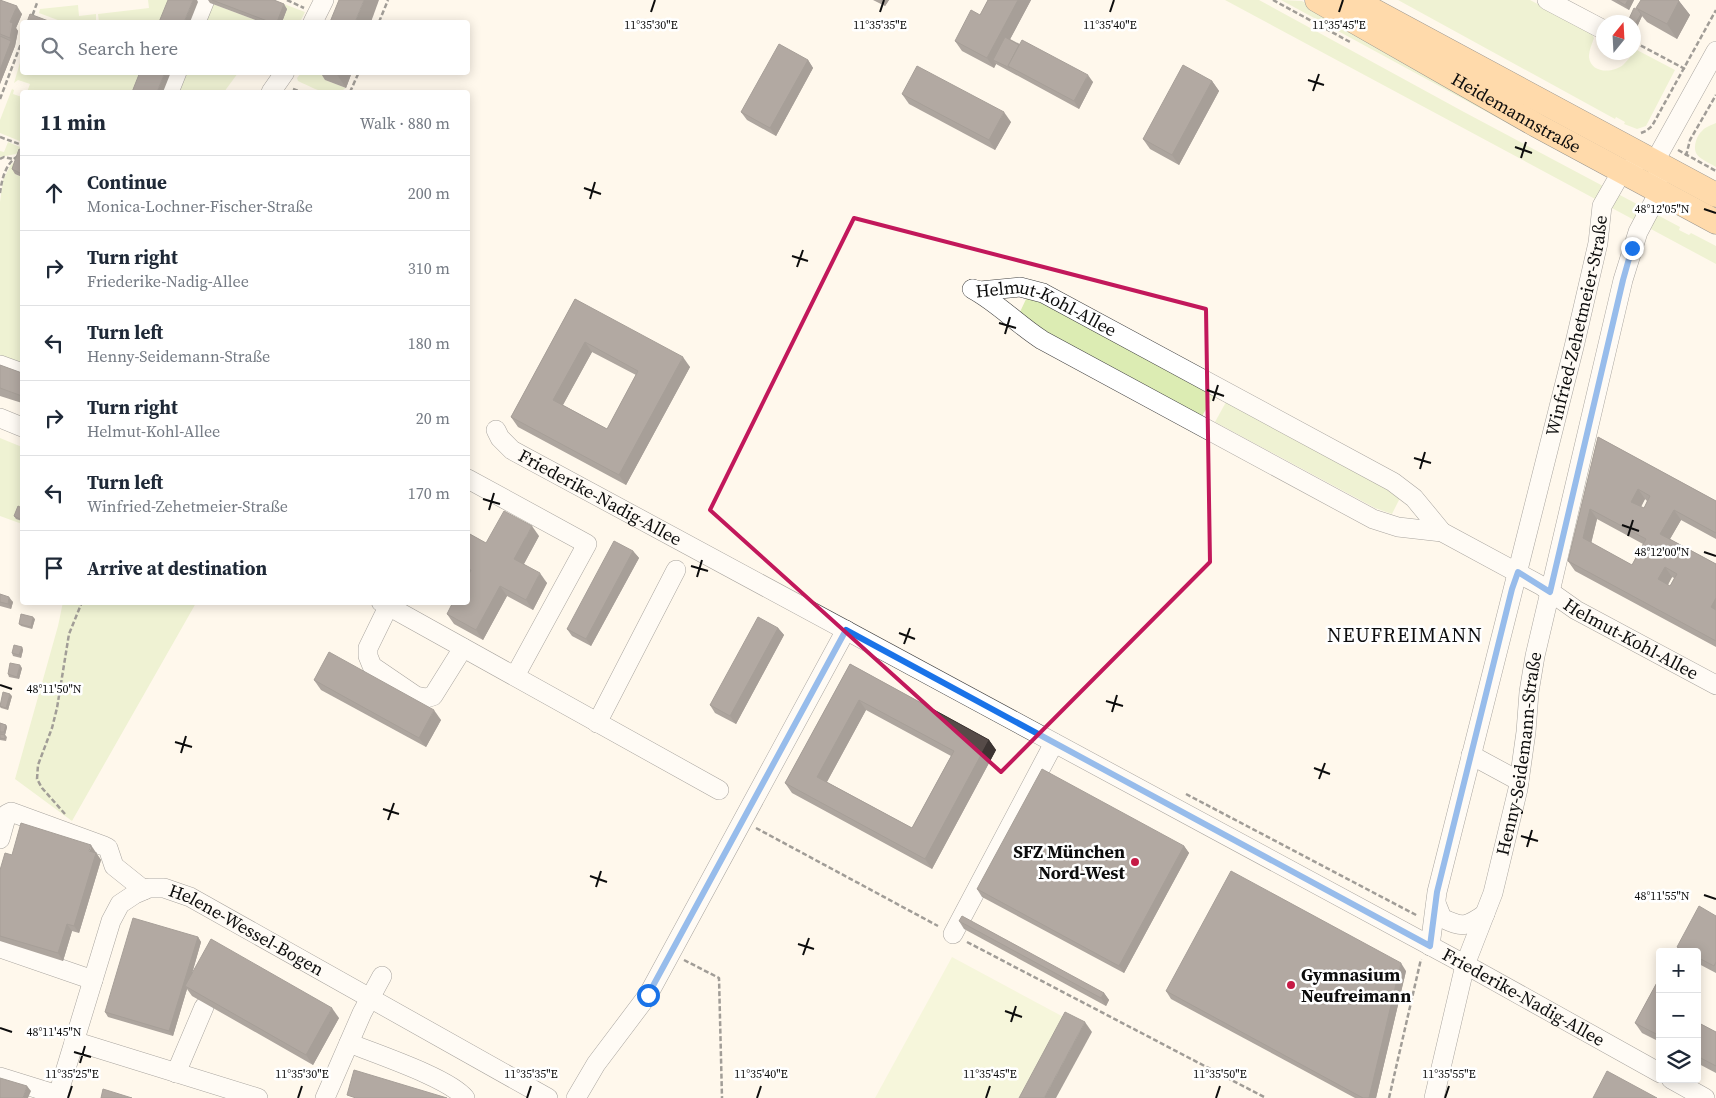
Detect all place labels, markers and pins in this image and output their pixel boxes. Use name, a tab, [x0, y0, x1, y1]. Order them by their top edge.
place label: SFZ München Nord-West	[1013, 839, 1126, 885]
marker: SFZ München Nord-West	[1129, 856, 1141, 868]
place label: Gymnasium Neufreimann	[1301, 962, 1411, 1008]
marker: Gymnasium Neufreimann	[1285, 979, 1297, 991]

